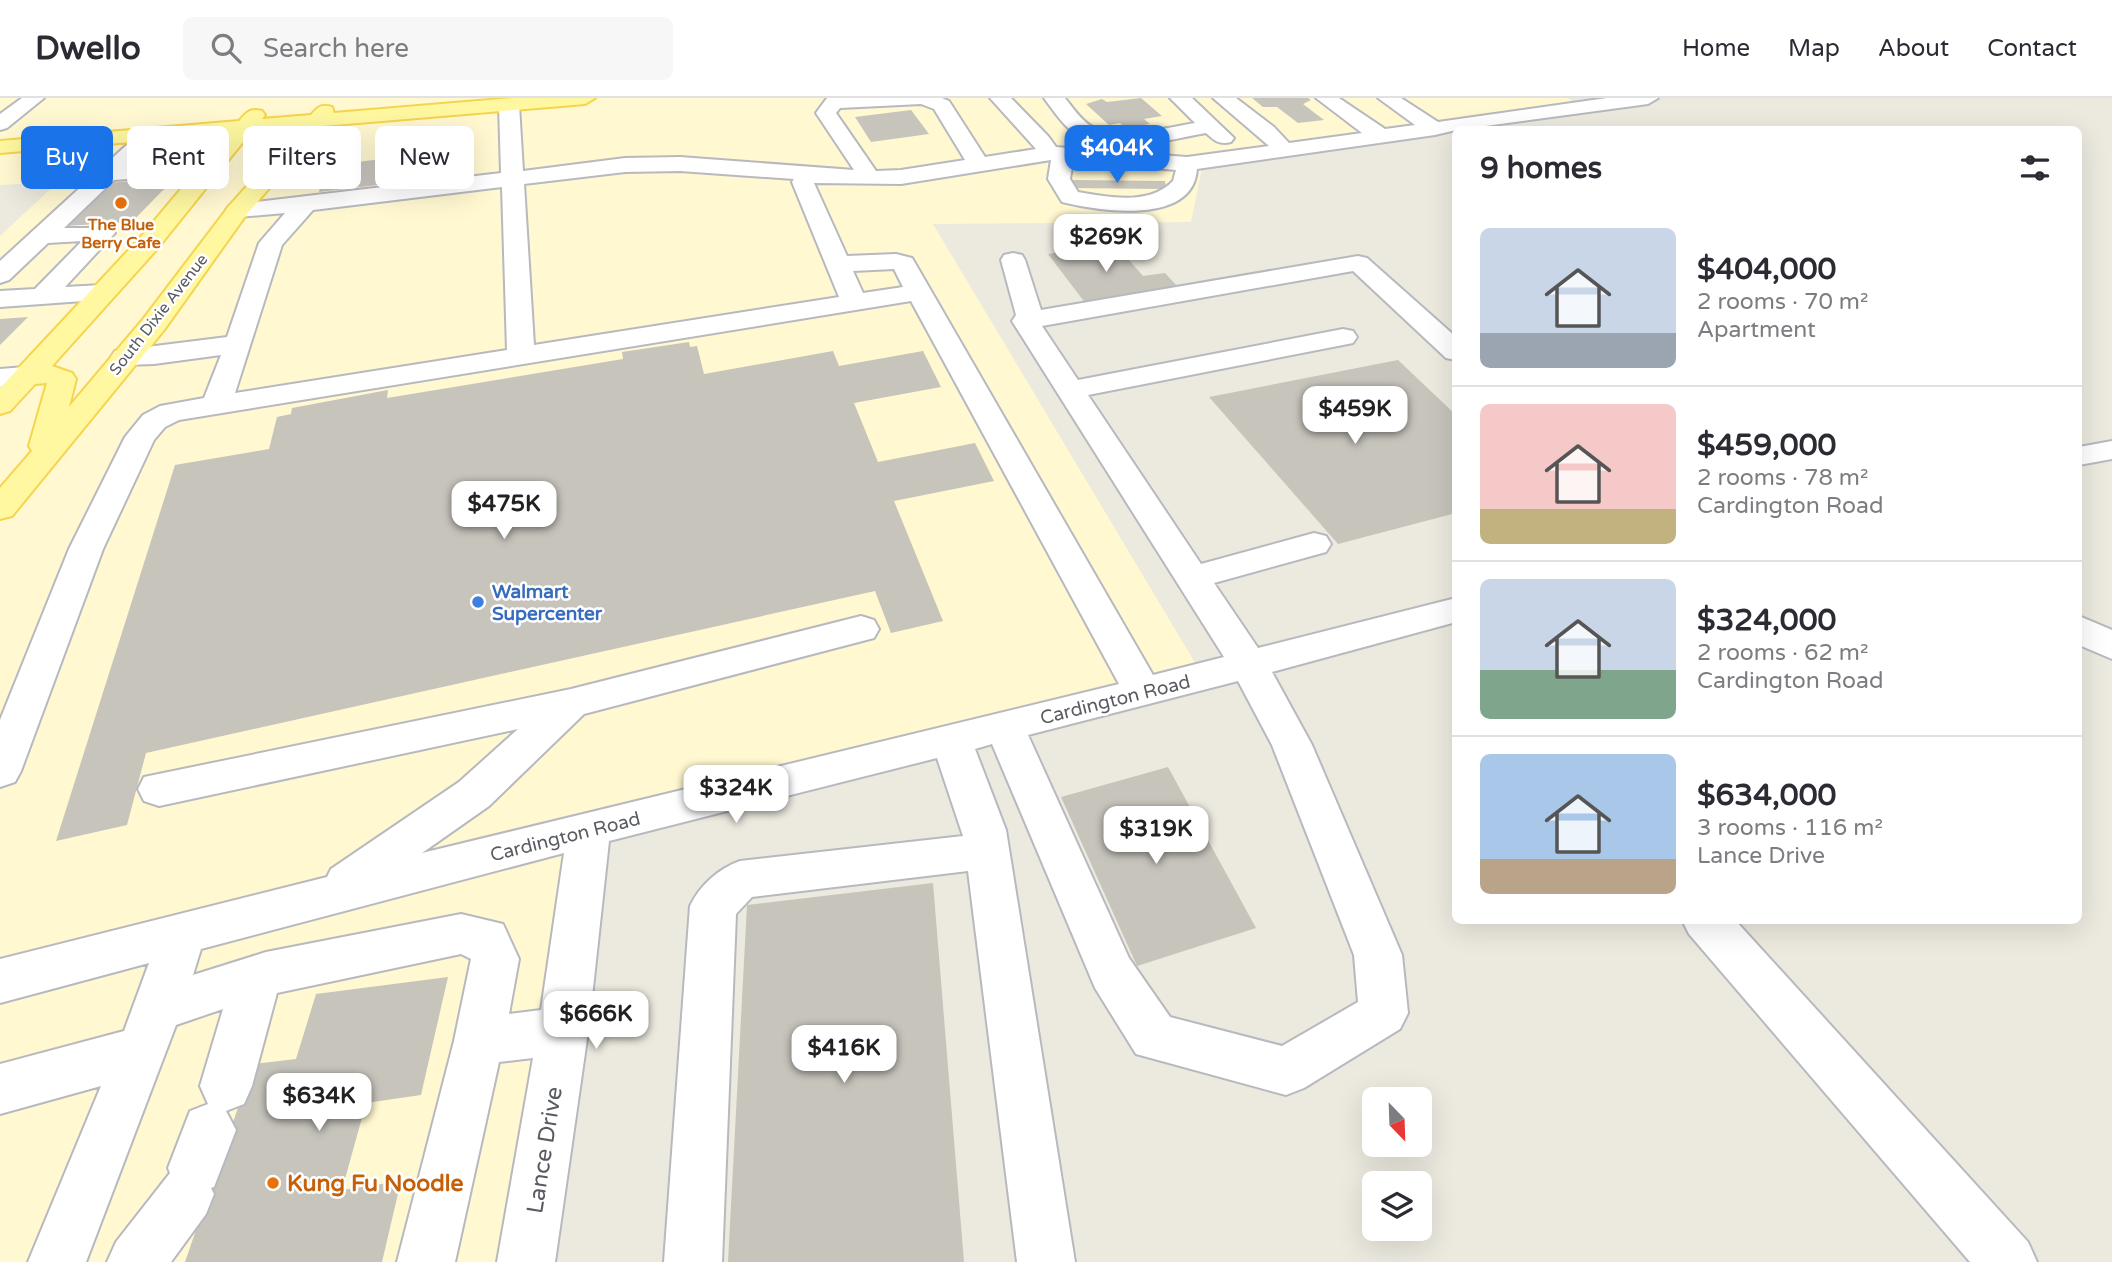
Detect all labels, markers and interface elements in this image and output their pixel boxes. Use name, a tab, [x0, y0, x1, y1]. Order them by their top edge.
search box	[183, 17, 673, 80]
text: Dwello	[35, 29, 141, 68]
icon: search	[207, 29, 245, 67]
text: Search here	[263, 33, 409, 64]
text: Home	[1682, 34, 1750, 63]
text: Map	[1788, 34, 1840, 63]
text: About	[1878, 34, 1949, 63]
text: Contact	[1987, 34, 2077, 63]
chip: Buy	[21, 126, 113, 189]
chip: Rent	[127, 126, 229, 189]
chip: Filters	[243, 126, 361, 189]
chip: New	[375, 126, 474, 189]
pin: $404K	[1068, 126, 1166, 185]
text: $404K	[1081, 134, 1153, 162]
icon: filters	[2016, 149, 2054, 187]
text: 9 homes	[1480, 150, 1602, 187]
marker: The Blue Berry Cafe	[113, 195, 129, 211]
pin: $269K	[1057, 214, 1155, 274]
place label: The Blue Berry Cafe	[81, 215, 161, 253]
text: $269K	[1070, 223, 1142, 251]
street label: South Dixie Avenue	[105, 250, 212, 379]
text: $404,000	[1697, 251, 1836, 288]
icon: home	[1536, 256, 1620, 340]
text: 2 rooms · 70 m²	[1697, 288, 1868, 316]
text: Apartment	[1697, 316, 1816, 344]
pin: $459K	[1306, 386, 1404, 446]
text: $459K	[1319, 395, 1391, 423]
text: $459,000	[1697, 427, 1836, 464]
icon: home	[1536, 432, 1620, 516]
text: 2 rooms · 78 m²	[1697, 464, 1868, 492]
pin: $475K	[455, 482, 553, 541]
text: $475K	[468, 490, 540, 518]
text: Cardington Road	[1697, 492, 1884, 520]
place label: Walmart Supercenter	[492, 581, 603, 626]
marker: Walmart Supercenter	[470, 594, 486, 610]
text: $324,000	[1697, 602, 1836, 639]
icon: home	[1536, 607, 1620, 691]
text: 2 rooms · 62 m²	[1697, 639, 1868, 667]
text: Cardington Road	[1697, 667, 1884, 695]
street label: Cardington Road	[1038, 671, 1193, 729]
pin: $324K	[687, 766, 785, 825]
text: $324K	[700, 774, 772, 802]
text: $634,000	[1697, 777, 1836, 814]
icon: home	[1536, 782, 1620, 866]
pin: $319K	[1107, 806, 1205, 866]
street label: Cardington Road	[488, 808, 643, 866]
text: 3 rooms · 116 m²	[1697, 814, 1883, 842]
text: $319K	[1120, 815, 1192, 843]
text: Lance Drive	[1697, 842, 1825, 870]
pin: $666K	[547, 992, 645, 1051]
text: $666K	[560, 1000, 632, 1028]
pin: $416K	[795, 1026, 893, 1085]
text: $416K	[808, 1034, 880, 1062]
pin: $634K	[270, 1074, 368, 1133]
text: $634K	[283, 1082, 355, 1110]
street label: Lance Drive	[521, 1085, 569, 1216]
north arrow	[1362, 1087, 1432, 1157]
map controls	[1362, 1087, 1432, 1241]
place label: Kung Fu Noodle	[287, 1170, 463, 1198]
button: layers	[1362, 1171, 1432, 1241]
marker: Kung Fu Noodle	[265, 1175, 281, 1191]

